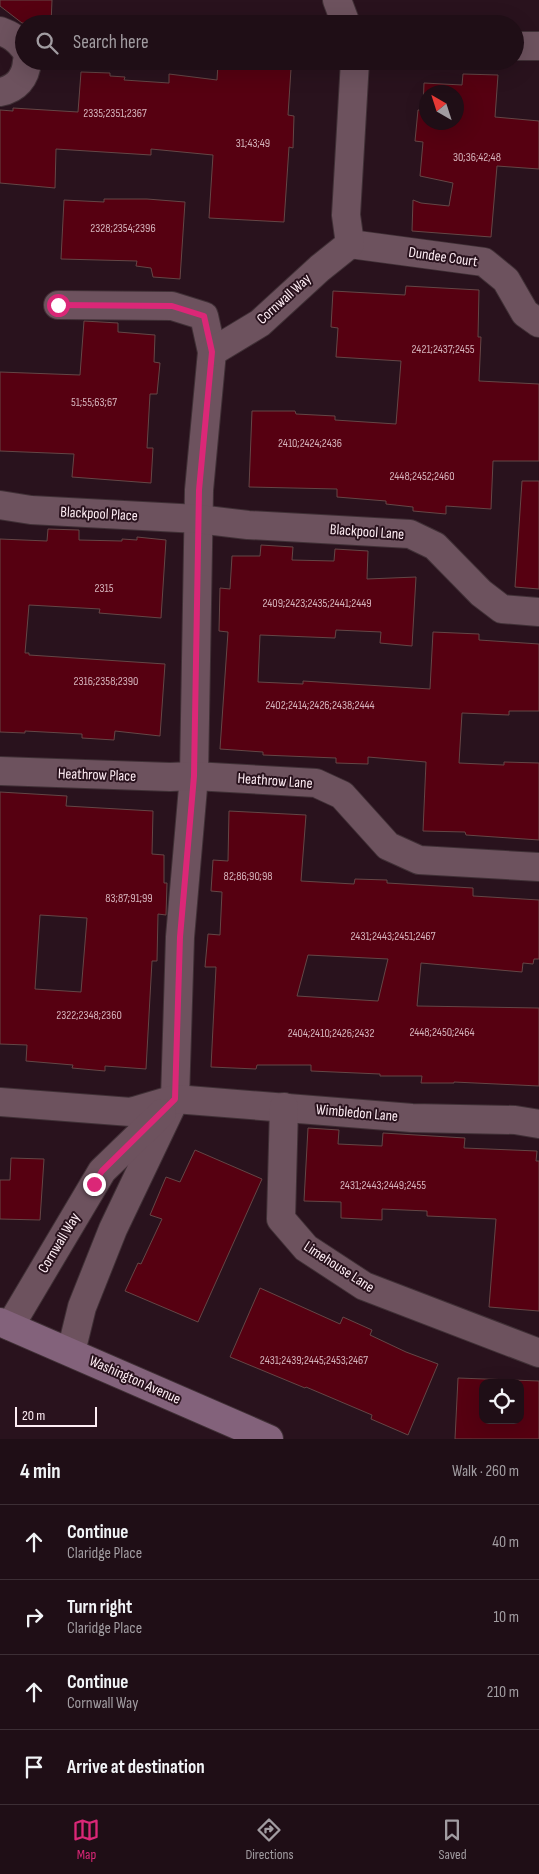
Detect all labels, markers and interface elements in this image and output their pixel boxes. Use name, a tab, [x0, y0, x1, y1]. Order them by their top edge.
search box	[15, 15, 524, 70]
icon: search	[33, 29, 61, 57]
text: Search here	[73, 31, 149, 54]
north arrow	[419, 85, 464, 130]
house number: 2335;2351;2367	[83, 106, 147, 121]
house number: 31;43;49	[236, 136, 270, 151]
house number: 30;36;42;48	[453, 150, 501, 165]
house number: 2328;2354;2396	[90, 221, 156, 236]
street label: Dundee Court	[407, 243, 479, 271]
street label: Cornwall Way	[253, 269, 315, 328]
route start	[47, 294, 70, 317]
house number: 2421;2437;2455	[411, 342, 475, 357]
house number: 51;55;63;67	[71, 395, 117, 410]
house number: 2410;2424;2436	[278, 436, 342, 451]
house number: 2448;2452;2460	[389, 469, 455, 484]
street label: Blackpool Place	[60, 502, 138, 526]
street label: Blackpool Lane	[329, 520, 405, 544]
house number: 2315	[94, 581, 114, 596]
house number: 2409;2423;2435;2441;2449	[262, 596, 372, 611]
house number: 2316;2358;2390	[74, 674, 138, 689]
house number: 2402;2414;2426;2438;2444	[265, 698, 375, 713]
street label: Heathrow Place	[58, 764, 136, 786]
street label: Heathrow Lane	[237, 769, 313, 793]
house number: 82;86;90;98	[224, 869, 273, 884]
house number: 83;87;91;99	[105, 891, 153, 906]
house number: 2431;2443;2451;2467	[350, 929, 436, 944]
house number: 2322;2348;2360	[56, 1008, 122, 1023]
house number: 2448;2450;2464	[409, 1025, 475, 1040]
house number: 2404;2410;2426;2432	[288, 1026, 374, 1041]
street label: Wimbledon Lane	[315, 1100, 399, 1126]
route end	[83, 1173, 106, 1196]
house number: 2431;2443;2449;2455	[340, 1178, 426, 1193]
street label: Cornwall Way	[34, 1209, 84, 1277]
street label: Limehouse Lane	[300, 1237, 378, 1297]
street label: Washington Avenue	[86, 1351, 184, 1409]
house number: 2431;2439;2445;2453;2467	[260, 1353, 368, 1368]
map controls	[479, 1379, 524, 1424]
button: locate	[479, 1379, 524, 1424]
scale bar	[15, 1404, 98, 1427]
text: 20 m	[22, 1407, 45, 1424]
text: 4 min	[20, 1459, 61, 1484]
text: Walk · 260 m	[452, 1462, 519, 1481]
text: Continue	[67, 1521, 128, 1544]
icon: ahead	[20, 1528, 48, 1556]
text: 40 m	[492, 1533, 519, 1552]
text: Claridge Place	[67, 1544, 142, 1563]
text: Turn right	[67, 1596, 132, 1619]
icon: right	[20, 1603, 48, 1631]
text: 10 m	[493, 1608, 519, 1627]
text: Claridge Place	[67, 1619, 142, 1638]
text: Continue	[67, 1671, 128, 1694]
icon: ahead	[20, 1678, 48, 1706]
text: 210 m	[487, 1683, 519, 1702]
text: Cornwall Way	[67, 1694, 138, 1713]
icon: arrive	[20, 1753, 48, 1781]
text: Arrive at destination	[67, 1756, 205, 1779]
tab: Map	[72, 1816, 100, 1863]
tab: Directions	[245, 1816, 294, 1863]
tab: Saved	[438, 1816, 467, 1863]

